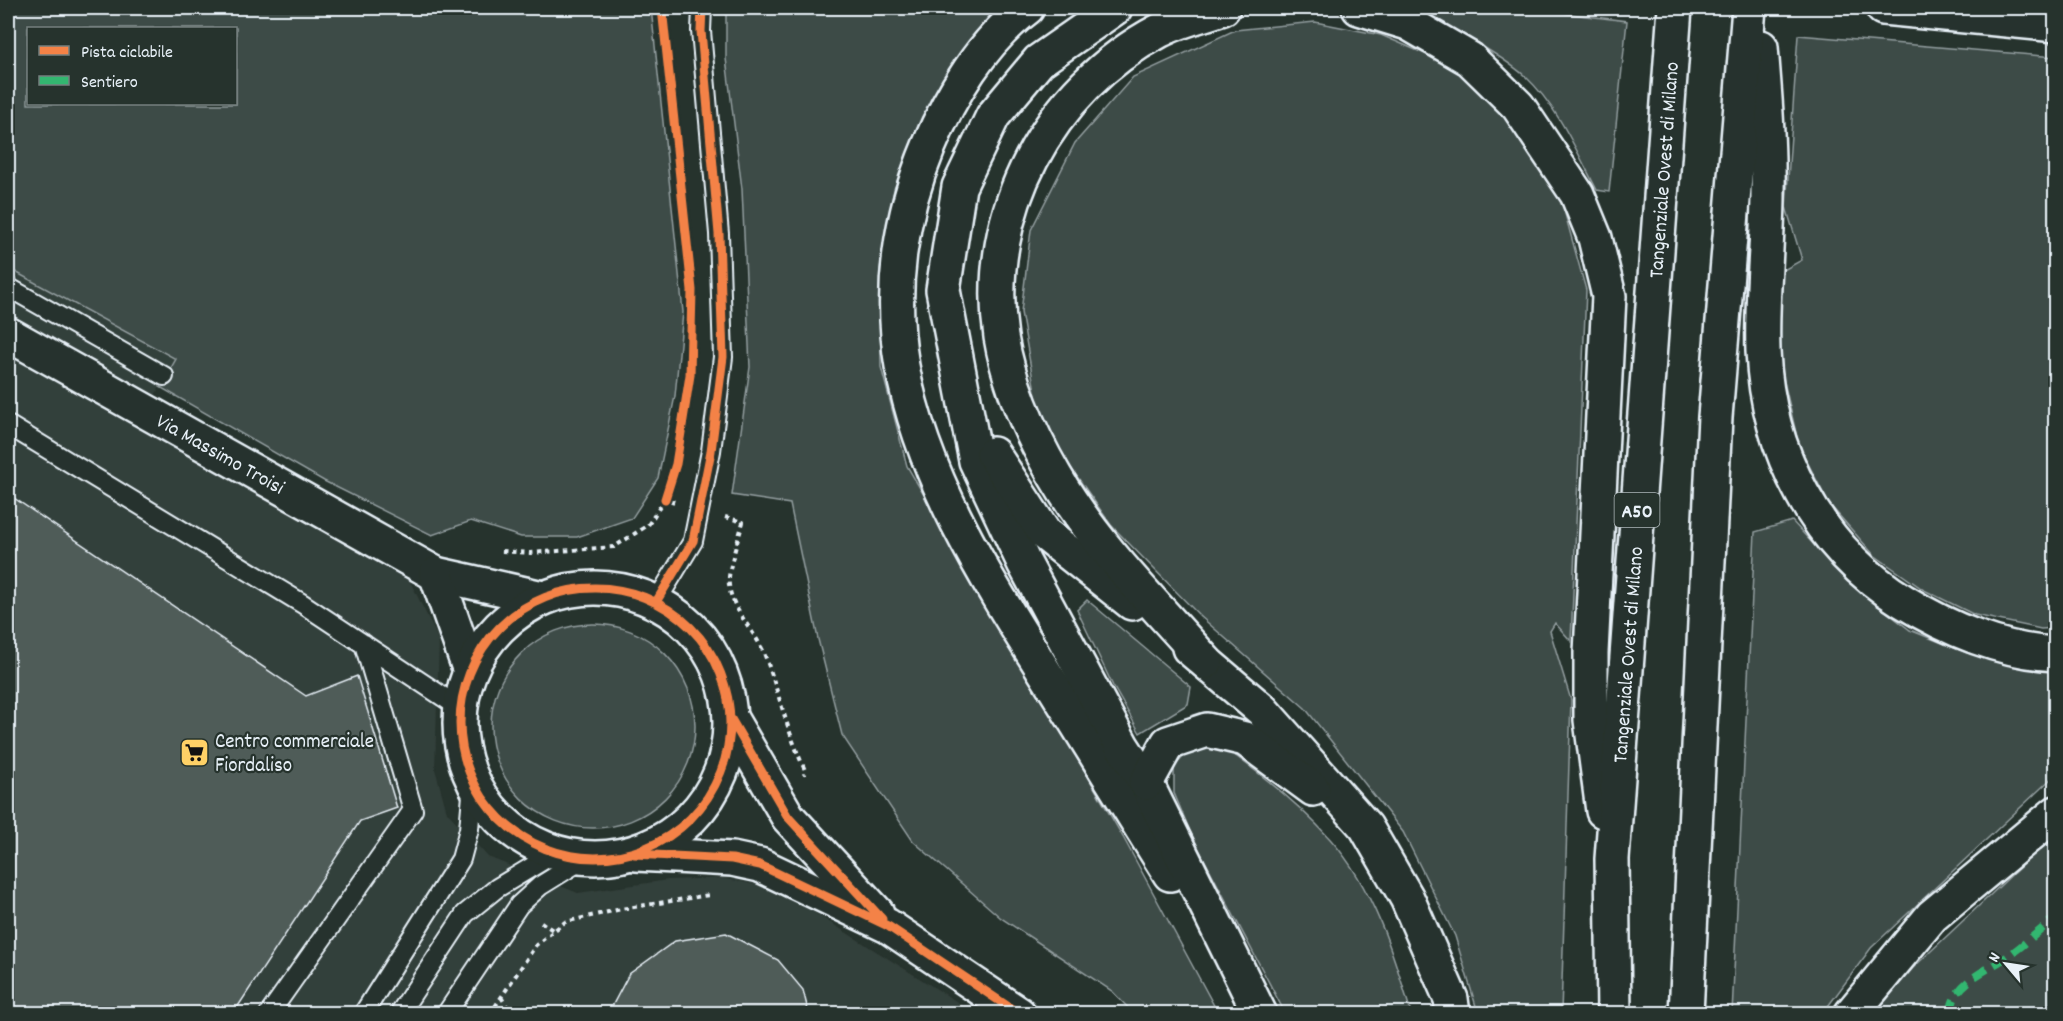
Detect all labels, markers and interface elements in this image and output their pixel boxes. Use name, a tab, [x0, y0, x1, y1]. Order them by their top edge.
legend	[27, 27, 237, 105]
text: Pista ciclabile	[81, 41, 173, 66]
street label: Tangenziale Ovest di Milano	[1643, 61, 1689, 279]
text: Sentiero	[81, 71, 138, 96]
street label: Via Massimo Troisi	[150, 408, 289, 504]
road number: A50	[1614, 493, 1660, 527]
street label: Tangenziale Ovest di Milano	[1607, 546, 1653, 764]
place label: Centro commerciale Fiordaliso	[215, 728, 374, 782]
supermarket icon: Centro commerciale Fiordaliso	[178, 736, 210, 768]
north arrow	[1976, 934, 2036, 994]
text: N	[1983, 949, 2007, 967]

